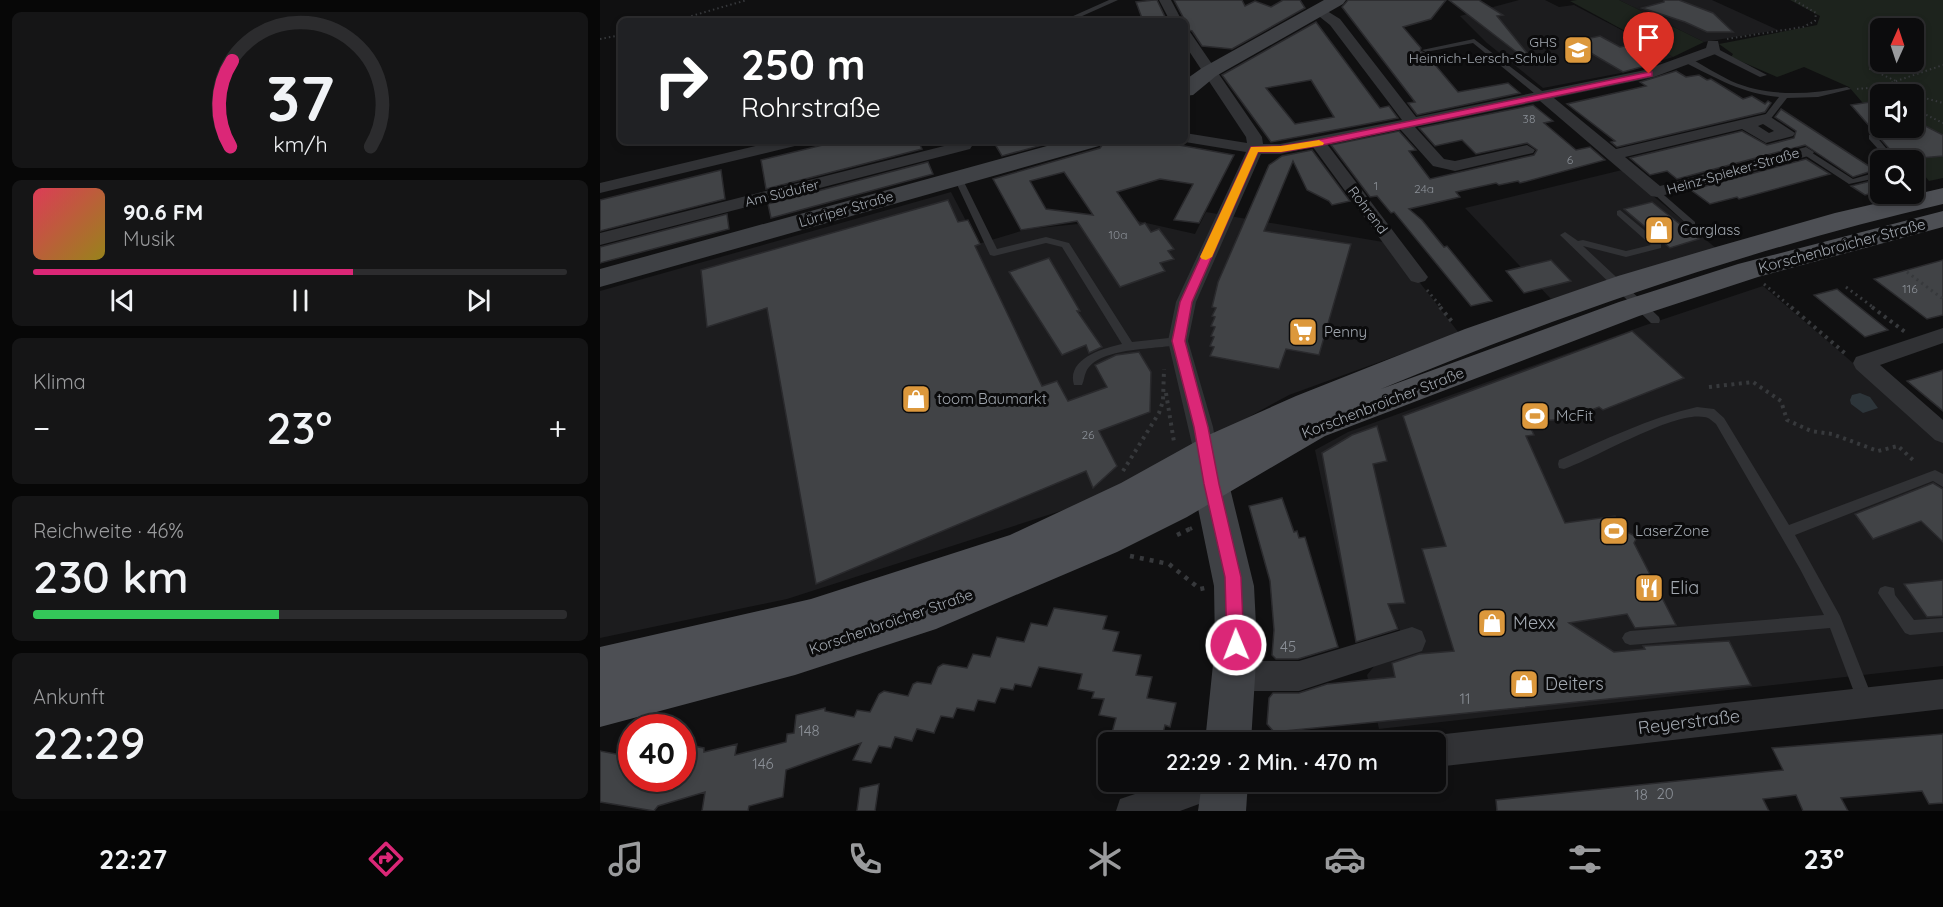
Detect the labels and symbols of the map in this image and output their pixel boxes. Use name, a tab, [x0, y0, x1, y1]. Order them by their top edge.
pin	[1623, 12, 1674, 74]
north arrow	[1870, 18, 1924, 72]
place label: GHS Heinrich-Lersch-Schule	[1409, 33, 1557, 67]
school or university icon: GHS Heinrich-Lersch-Schule	[1562, 34, 1594, 66]
house number: 38	[1523, 111, 1535, 126]
street label: Heinz-Spieker-Straße	[1665, 143, 1801, 199]
house number: 6	[1567, 152, 1574, 167]
street label: Am Südufer	[743, 175, 822, 211]
house number: 1	[1374, 178, 1378, 193]
house number: 24a	[1414, 181, 1434, 196]
street label: Rohrend	[1344, 183, 1392, 237]
street label: Lürriper Straße	[797, 187, 895, 231]
shop icon: Carglass	[1643, 214, 1675, 246]
street label: Korschenbroicher Straße	[1756, 214, 1928, 277]
place label: Carglass	[1680, 220, 1740, 239]
house number: 10a	[1109, 227, 1127, 242]
house number: 116	[1902, 281, 1918, 296]
supermarket icon: Penny	[1287, 316, 1319, 348]
place label: Penny	[1324, 322, 1367, 341]
street label: Korschenbroicher Straße	[1299, 363, 1467, 442]
shop icon: toom Baumarkt	[900, 383, 932, 415]
place label: toom Baumarkt	[937, 389, 1047, 408]
sports icon: McFit	[1519, 400, 1551, 432]
place label: McFit	[1556, 406, 1593, 425]
house number: 26	[1081, 427, 1095, 442]
sports icon: LaserZone	[1598, 515, 1630, 547]
place label: LaserZone	[1635, 521, 1709, 540]
restaurant icon: Elia	[1633, 572, 1665, 604]
place label: Elia	[1670, 576, 1699, 599]
street label: Korschenbroicher Straße	[806, 584, 975, 659]
shop icon: Mexx	[1476, 607, 1508, 639]
place label: Mexx	[1513, 611, 1556, 634]
position arrow	[1204, 613, 1268, 677]
house number: 45	[1280, 637, 1296, 656]
shop icon: Deiters	[1508, 668, 1540, 700]
place label: Deiters	[1545, 672, 1604, 695]
house number: 11	[1459, 689, 1471, 708]
street label: Reyerstraße	[1637, 704, 1741, 739]
speed limit sign: 40	[618, 714, 696, 792]
house number: 148	[798, 721, 820, 740]
house number: 146	[752, 754, 774, 773]
house number: 20	[1656, 784, 1674, 803]
house number: 18	[1634, 785, 1648, 804]

